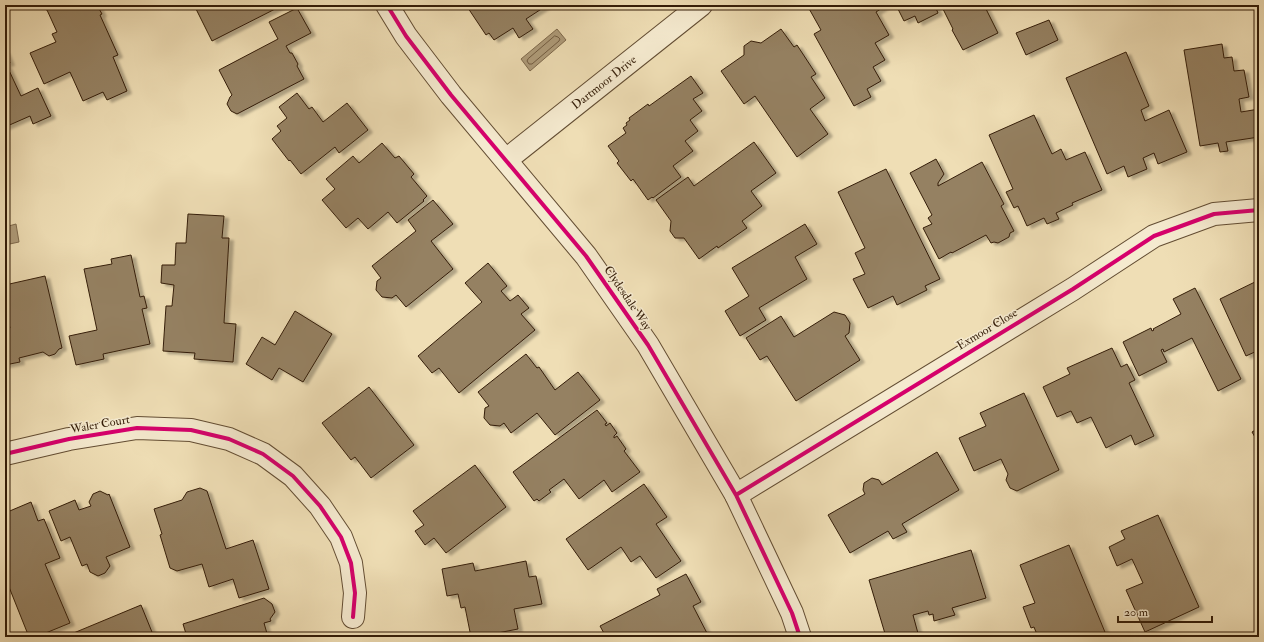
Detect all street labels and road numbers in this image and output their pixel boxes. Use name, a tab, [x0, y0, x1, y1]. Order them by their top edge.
street label: Dartmoor Drive	[569, 52, 640, 113]
street label: Clydesdale Way	[600, 263, 655, 334]
street label: Exmoor Close	[954, 305, 1020, 353]
street label: Waler Court	[68, 412, 131, 437]

